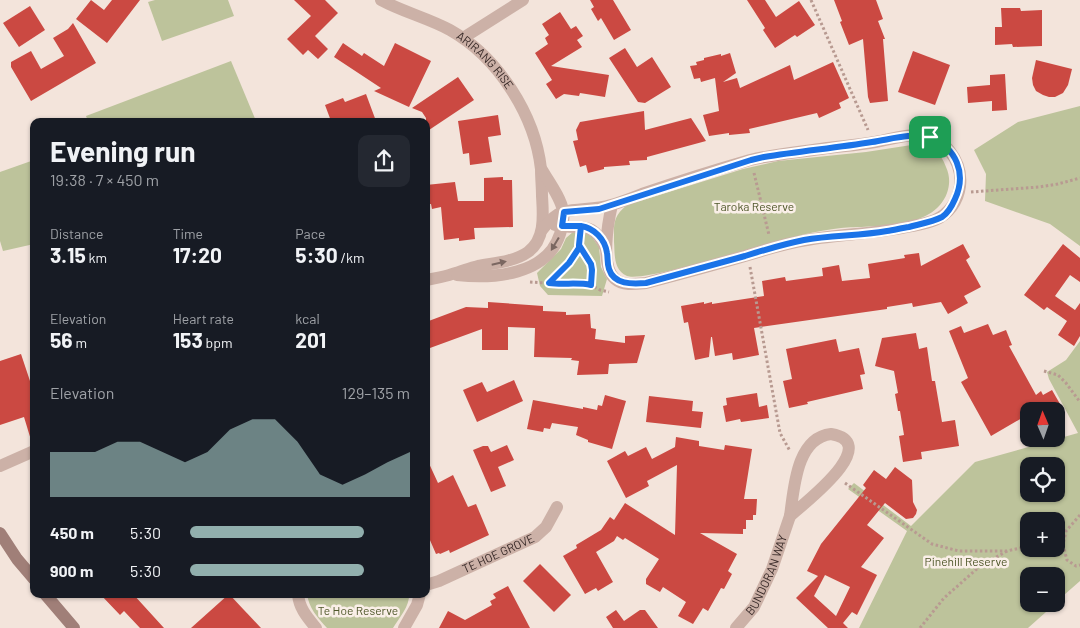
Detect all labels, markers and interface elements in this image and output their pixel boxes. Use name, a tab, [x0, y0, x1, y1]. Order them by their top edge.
street label: ARIRANG RISE	[454, 28, 517, 91]
pin	[909, 116, 951, 158]
icon: arrive	[916, 123, 944, 151]
text: Evening run	[50, 134, 196, 168]
button: share	[358, 135, 410, 187]
text: 19:38 · 7 × 450 m	[50, 170, 159, 189]
park label: Taroka Reserve	[714, 199, 794, 213]
text: Distance	[50, 225, 103, 242]
text: Time	[173, 225, 203, 242]
text: Pace	[295, 225, 325, 242]
one-way arrow	[550, 237, 559, 250]
text: 3.15	[50, 242, 86, 267]
text: 17:20	[173, 242, 222, 267]
text: 5:30	[295, 242, 338, 267]
text: km	[86, 249, 107, 266]
text: /km	[338, 249, 365, 266]
one-way arrow	[491, 259, 507, 267]
text: Elevation	[50, 310, 106, 327]
text: Heart rate	[173, 310, 234, 327]
text: kcal	[295, 310, 320, 327]
text: 56	[50, 327, 73, 352]
text: 153	[173, 327, 203, 352]
text: 201	[295, 327, 326, 352]
text: m	[73, 334, 87, 351]
text: bpm	[203, 334, 233, 351]
text: Elevation	[50, 383, 114, 402]
text: 129–135 m	[342, 383, 410, 402]
north arrow	[1020, 402, 1065, 448]
map controls	[1020, 402, 1065, 612]
button: locate	[1020, 457, 1065, 502]
button: +	[1020, 512, 1065, 557]
text: 450 m	[50, 523, 94, 542]
text: 5:30	[130, 523, 161, 542]
street label: TE HOE GROVE	[460, 530, 536, 575]
street label: BUNDORAN WAY	[742, 533, 789, 618]
park label: Pinehill Reserve	[925, 554, 1007, 568]
text: 900 m	[50, 561, 93, 580]
text: 5:30	[130, 561, 161, 580]
button: −	[1020, 567, 1065, 612]
park label: Te Hoe Reserve	[318, 603, 398, 617]

